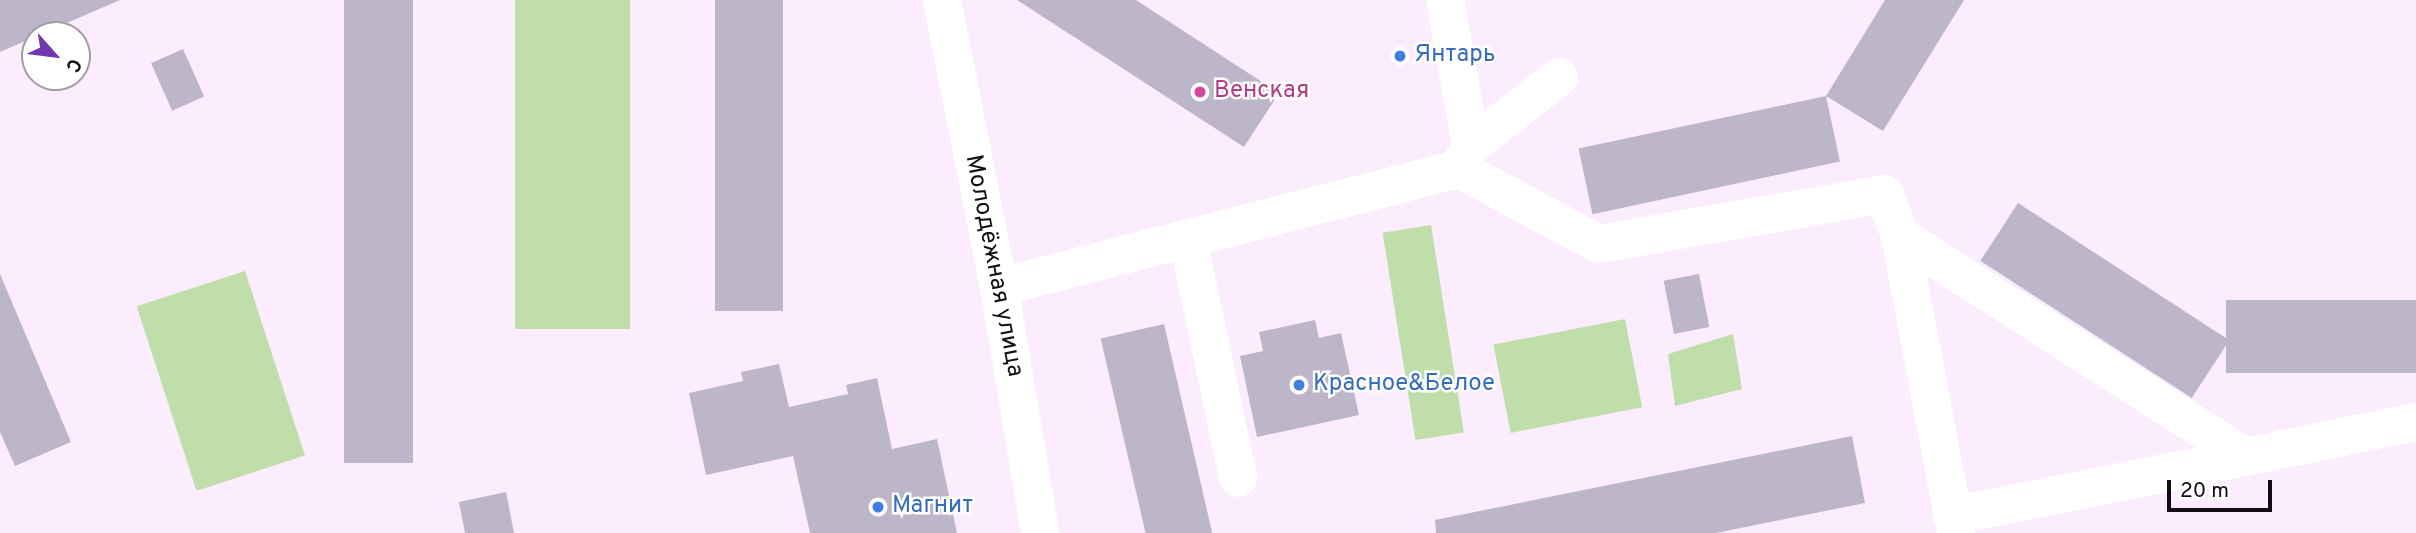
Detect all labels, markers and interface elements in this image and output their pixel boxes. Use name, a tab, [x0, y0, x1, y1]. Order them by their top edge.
north arrow	[21, 21, 91, 91]
place label: Янтарь	[1414, 42, 1495, 70]
marker: Янтарь	[1392, 48, 1408, 64]
text: С	[59, 54, 86, 76]
place label: Венская	[1214, 78, 1309, 106]
marker: Венская	[1192, 84, 1208, 100]
street label: Молодёжная улица	[957, 153, 1029, 379]
place label: Красное&Белое	[1313, 371, 1495, 399]
marker: Красное&Белое	[1291, 377, 1307, 393]
scale bar	[2171, 466, 2276, 510]
text: 20 m	[2180, 478, 2229, 505]
place label: Магнит	[892, 493, 973, 521]
marker: Магнит	[870, 499, 886, 515]

